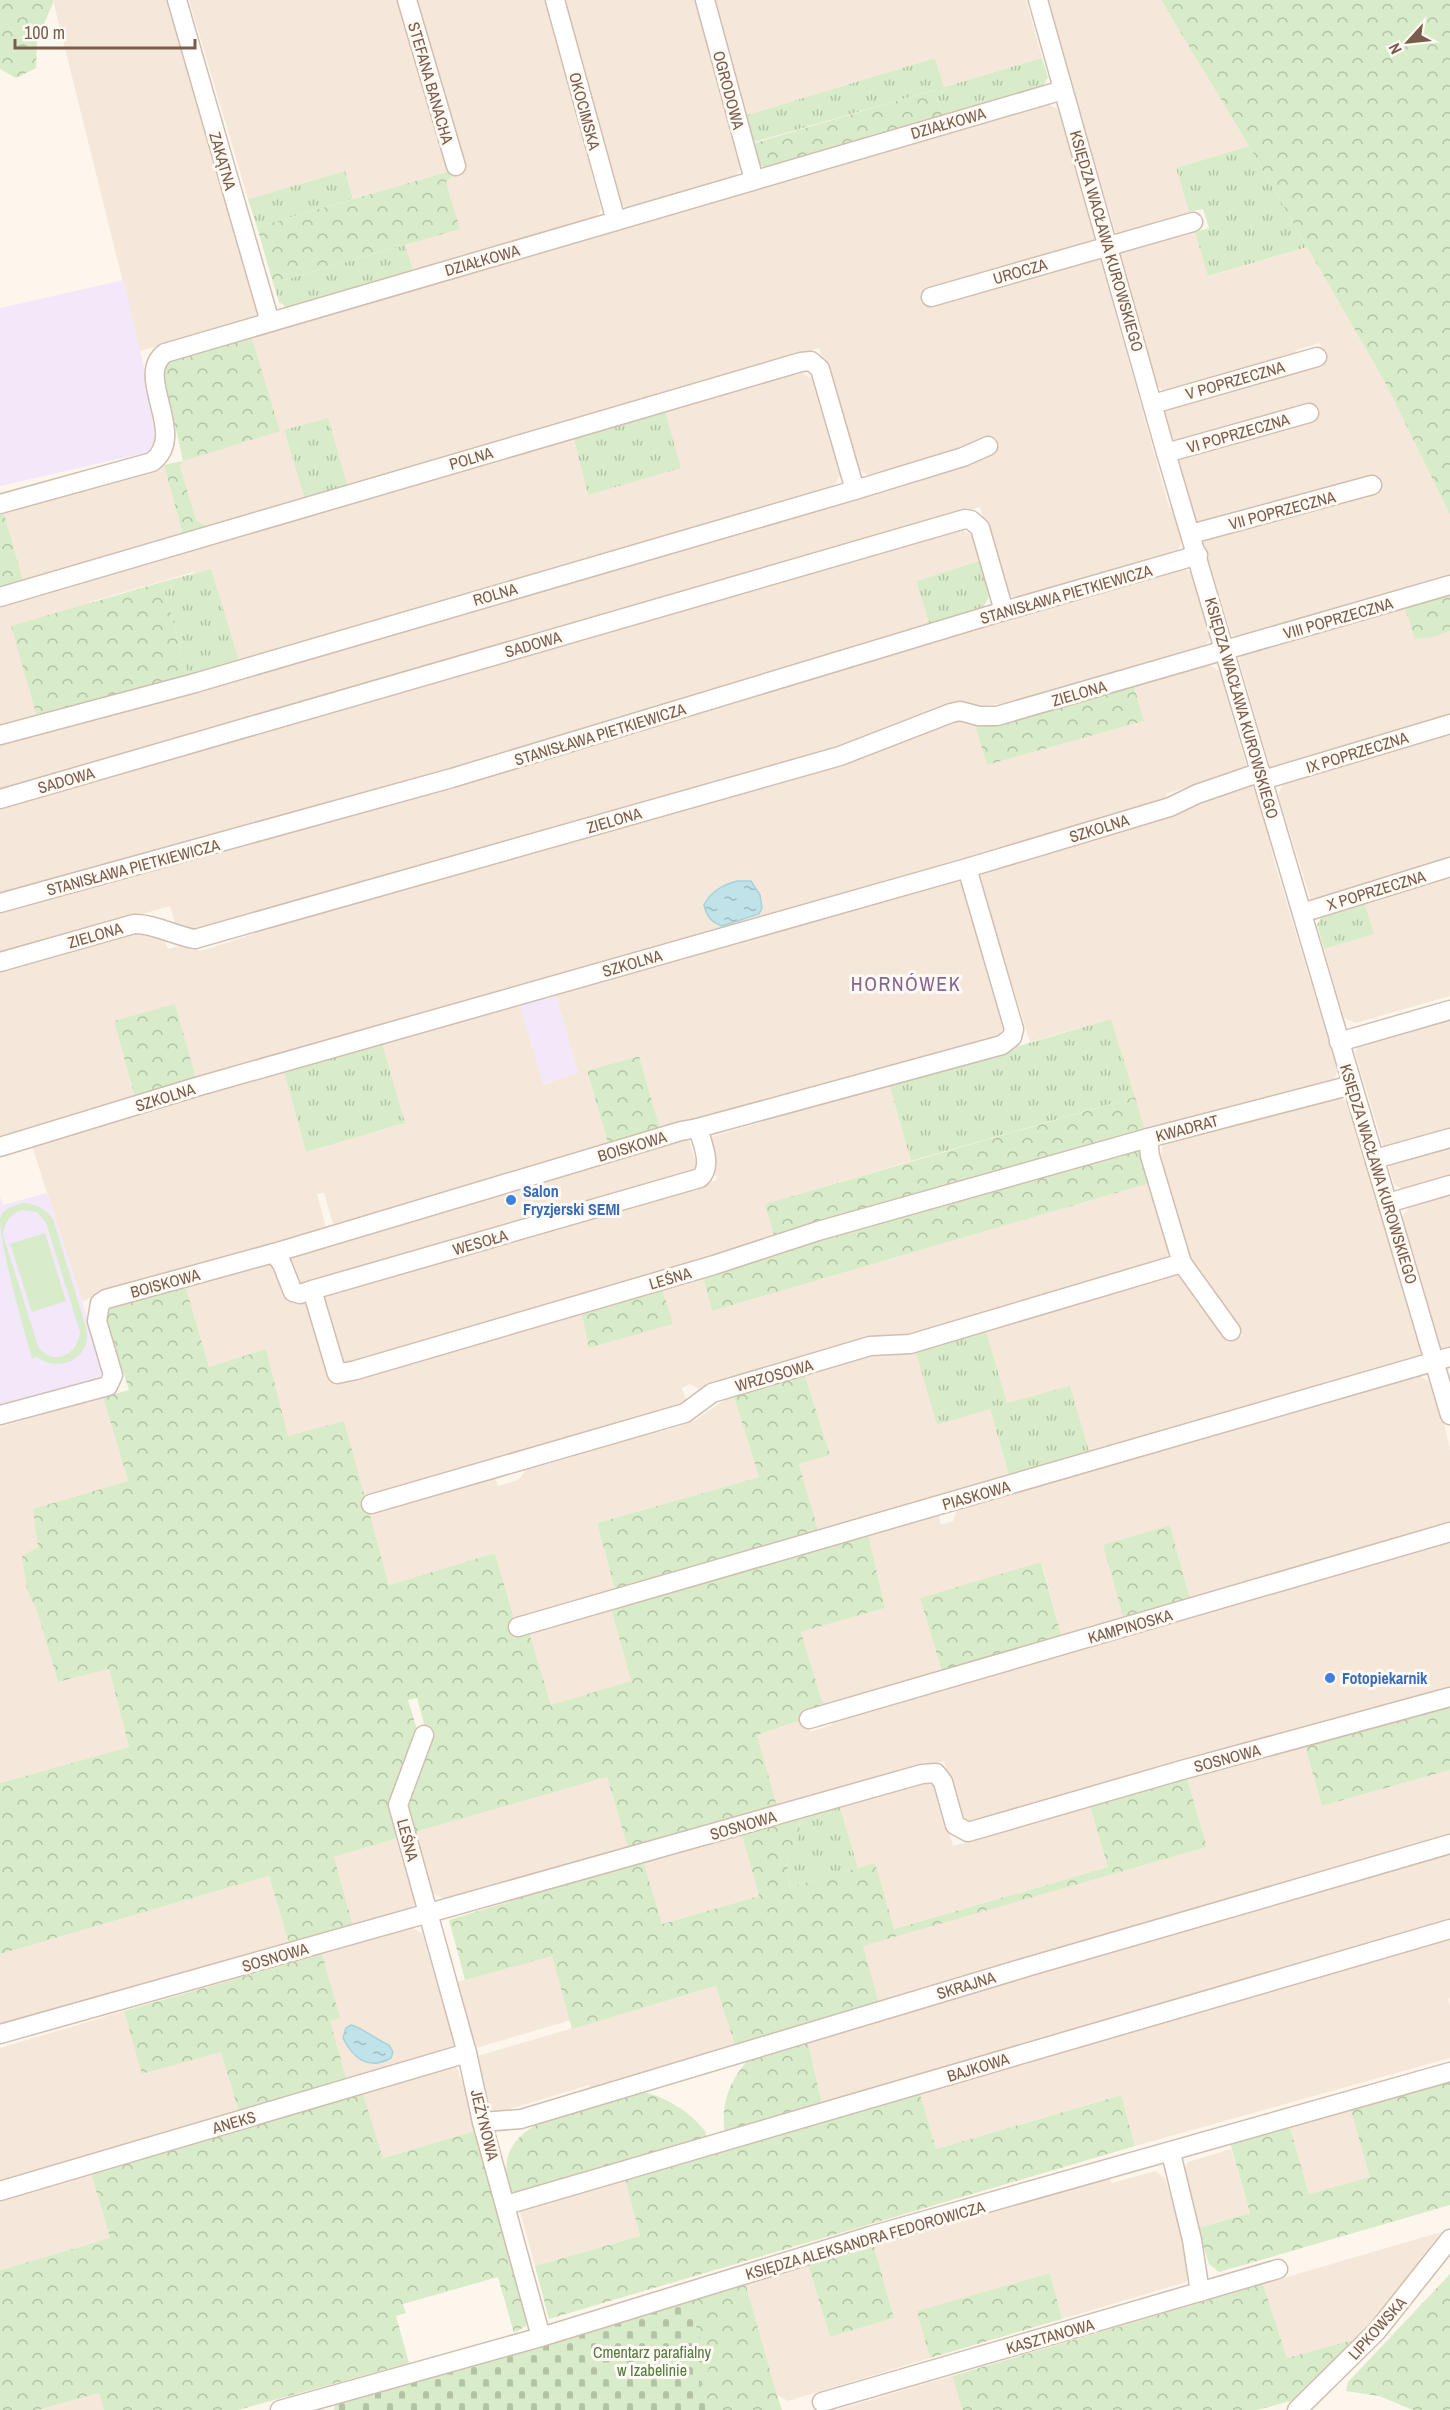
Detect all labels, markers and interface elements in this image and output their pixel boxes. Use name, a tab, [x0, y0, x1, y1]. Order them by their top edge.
scale bar	[15, 12, 195, 50]
north arrow	[1378, 12, 1438, 72]
street label: STEFANA BANACHA	[403, 19, 459, 147]
text: 100 m	[24, 20, 65, 45]
text: N	[1383, 40, 1407, 58]
street label: OGRODOWA	[708, 48, 750, 132]
street label: OKOCIMSKA	[564, 70, 606, 152]
street label: DZIAŁKOWA	[908, 102, 988, 144]
street label: KSIĘDZA WACŁAWA KUROWSKIEGO	[1065, 128, 1149, 354]
street label: ZAKĄTNA	[204, 129, 242, 193]
street label: DZIAŁKOWA	[442, 239, 522, 281]
street label: UROCZA	[990, 253, 1050, 289]
street label: V POPRZECZNA	[1183, 355, 1287, 405]
street label: VI POPRZECZNA	[1184, 408, 1292, 458]
street label: POLNA	[447, 441, 496, 475]
street label: VII POPRZECZNA	[1226, 485, 1338, 535]
street label: STANISŁAWA PIETKIEWICZA	[977, 559, 1155, 629]
street label: ROLNA	[470, 577, 520, 611]
street label: VIII POPRZECZNA	[1281, 592, 1396, 644]
street label: KSIĘDZA WACŁAWA KUROWSKIEGO	[1200, 595, 1284, 821]
street label: SADOWA	[502, 625, 564, 663]
street label: ZIELONA	[1049, 675, 1109, 711]
street label: STANISŁAWA PIETKIEWICZA	[512, 697, 689, 771]
street label: IX POPRZECZNA	[1303, 726, 1411, 778]
street label: SADOWA	[35, 761, 97, 799]
street label: ZIELONA	[584, 802, 644, 838]
street label: SZKOLNA	[1066, 808, 1132, 847]
street label: STANISŁAWA PIETKIEWICZA	[44, 833, 222, 901]
street label: X POPRZECZNA	[1324, 864, 1428, 915]
street label: ZIELONA	[65, 917, 125, 953]
street label: SZKOLNA	[600, 944, 665, 982]
district label: HORNÓWEK	[851, 970, 961, 997]
street label: KSIĘDZA WACŁAWA KUROWSKIEGO	[1335, 1061, 1423, 1287]
street label: SZKOLNA	[132, 1077, 198, 1116]
street label: KWADRAT	[1153, 1109, 1221, 1147]
street label: BOISKOWA	[595, 1125, 669, 1167]
place label: Salon Fryzjerski SEMI	[523, 1180, 620, 1220]
marker: Salon Fryzjerski SEMI	[504, 1193, 518, 1207]
street label: WESOŁA	[450, 1224, 510, 1260]
street label: LEŚNA	[646, 1261, 694, 1295]
street label: BOISKOWA	[128, 1263, 202, 1303]
street label: WRZOSOWA	[733, 1353, 816, 1397]
street label: PIASKOWA	[940, 1475, 1013, 1515]
street label: KAMPINOSKA	[1085, 1603, 1175, 1649]
place label: Fotopiekarnik	[1342, 1667, 1428, 1689]
marker: Fotopiekarnik	[1323, 1671, 1337, 1685]
street label: SOSNOWA	[1191, 1739, 1263, 1777]
street label: SOSNOWA	[707, 1805, 779, 1845]
street label: LEŚNA	[392, 1816, 424, 1864]
street label: SOSNOWA	[239, 1937, 311, 1977]
street label: SKRAJNA	[934, 1966, 998, 2004]
street label: BAJKOWA	[944, 2047, 1012, 2087]
street label: JEŻYNOWA	[466, 2087, 504, 2163]
street label: ANEKS	[209, 2105, 259, 2139]
street label: KSIĘDZA ALEKSANDRA FEDOROWICZA	[743, 2195, 987, 2285]
street label: LIPKOWSKA	[1343, 2292, 1411, 2364]
street label: KASZTANOWA	[1004, 2313, 1097, 2359]
park label: Cmentarz parafialny w Izabelinie	[593, 2341, 711, 2381]

